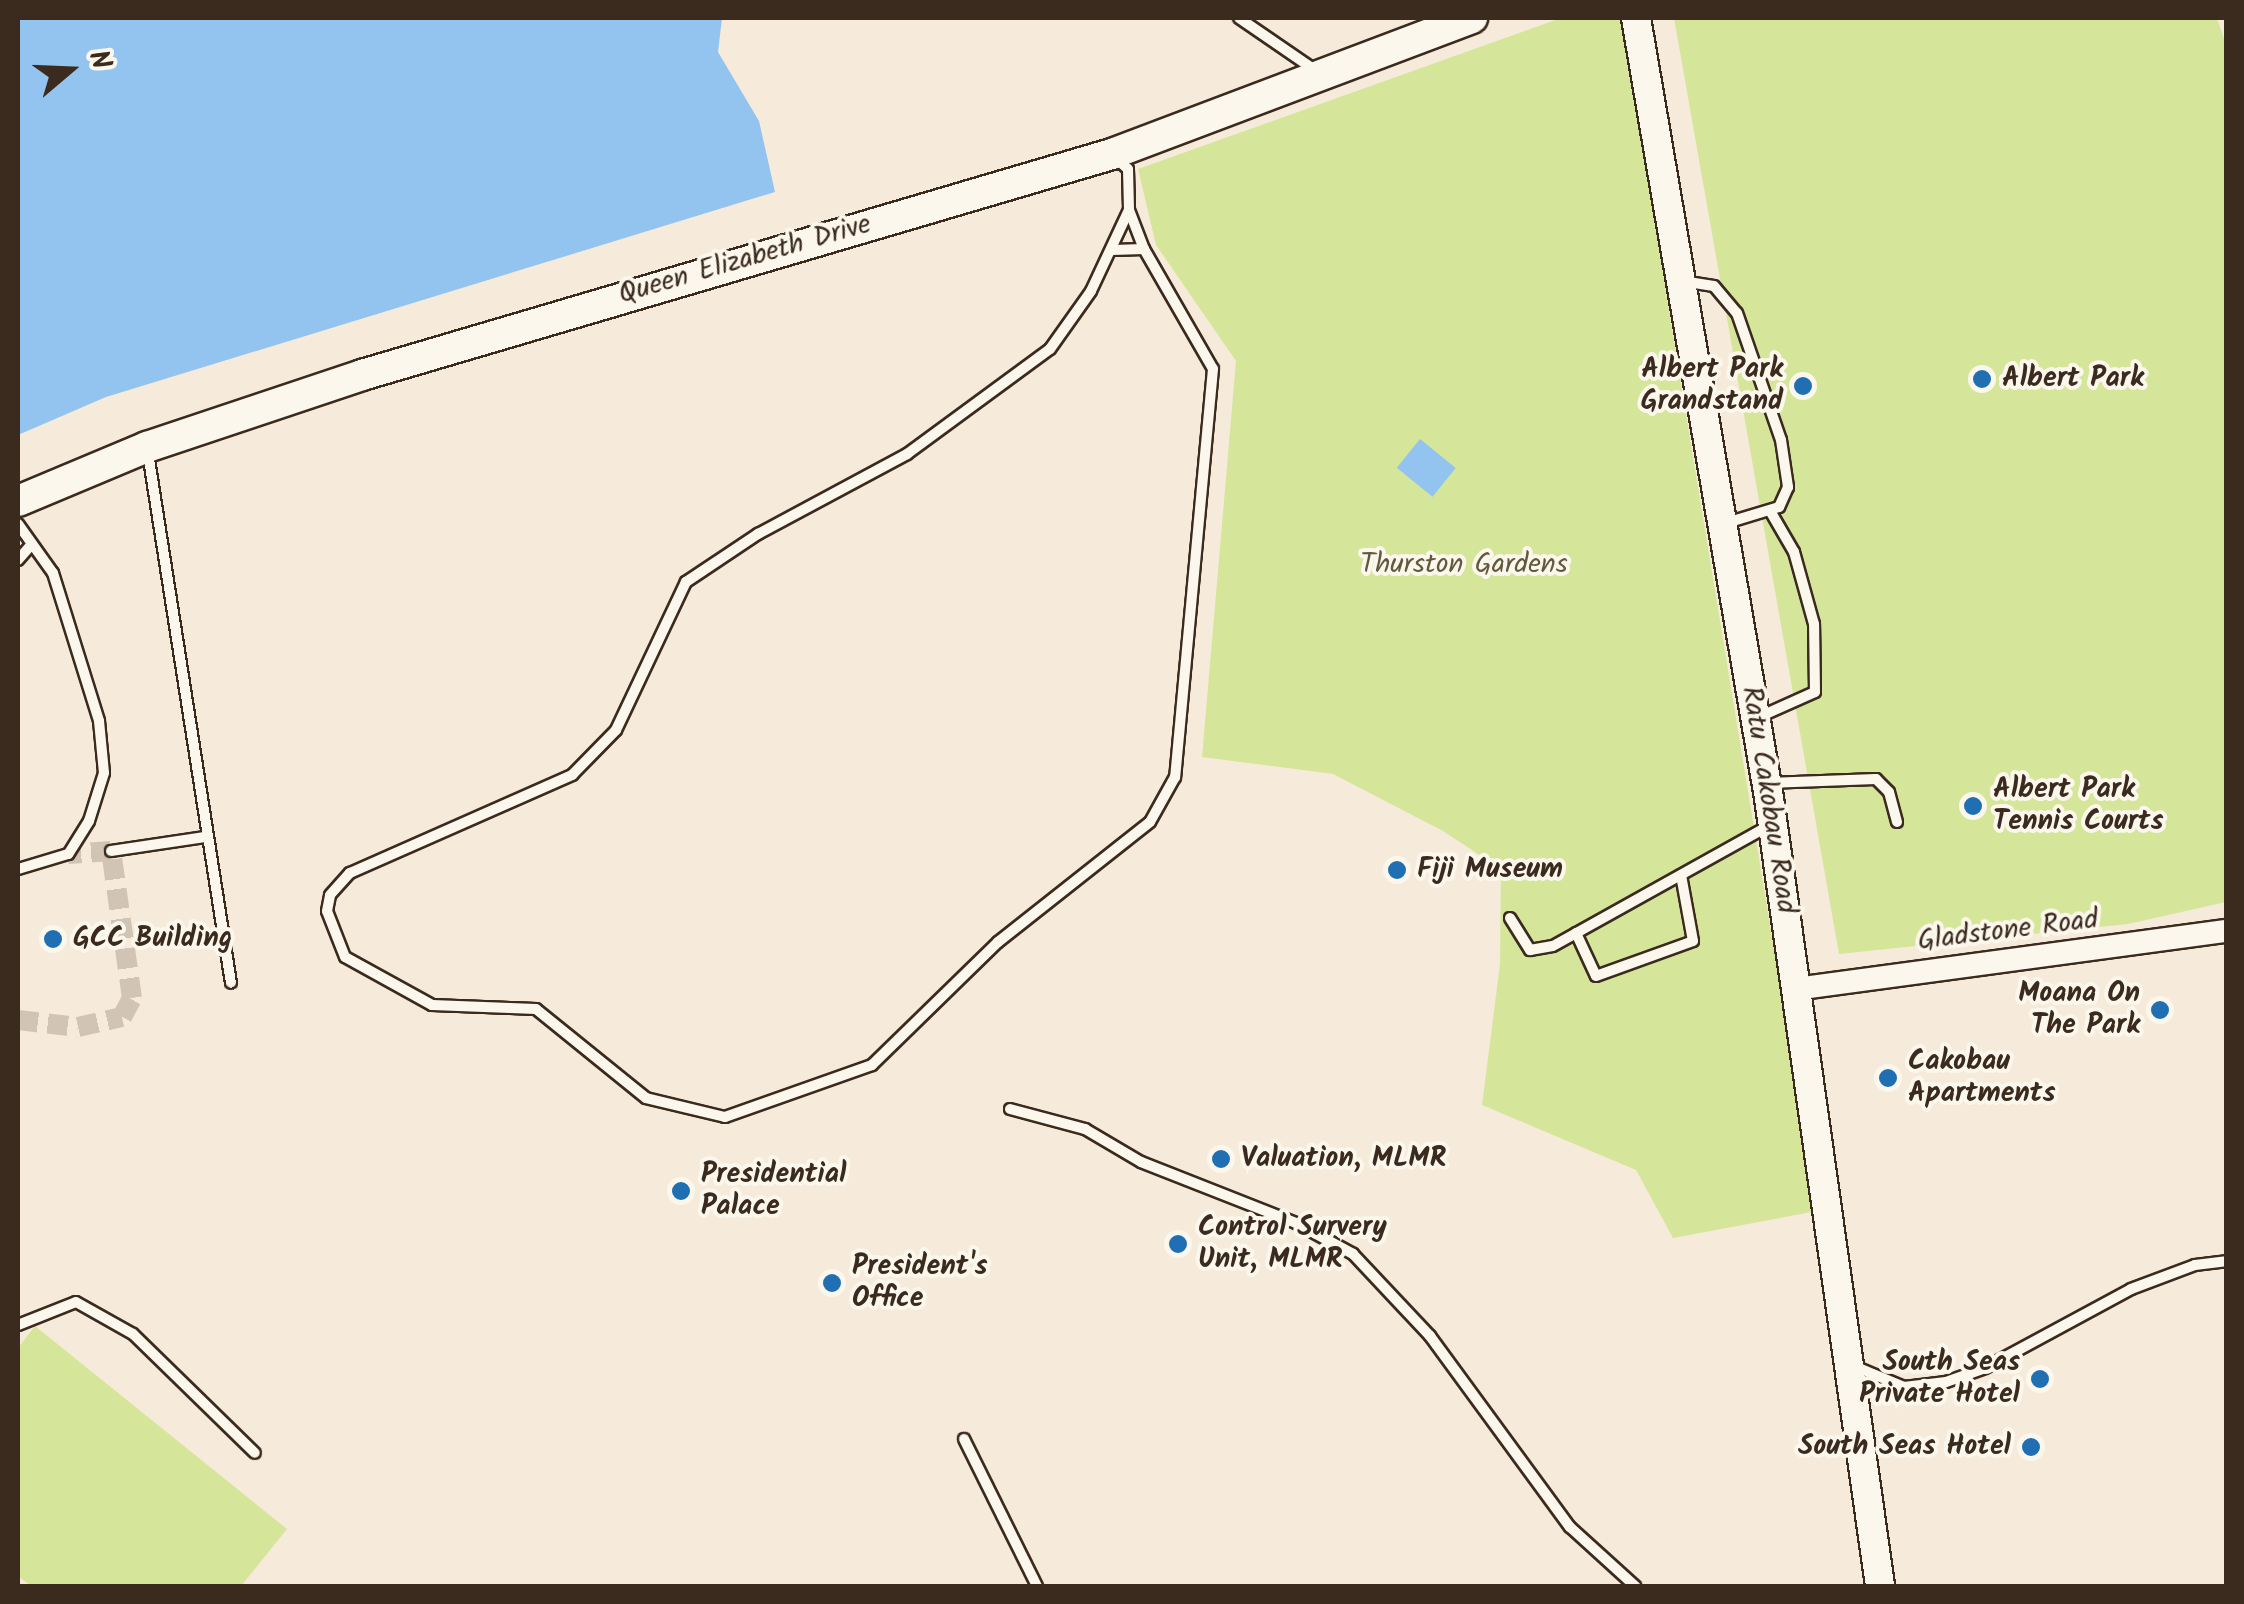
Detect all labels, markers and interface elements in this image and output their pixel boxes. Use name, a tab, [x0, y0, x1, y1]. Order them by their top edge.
north arrow	[20, 20, 120, 120]
text: N	[75, 44, 123, 76]
street label: Queen Elizabeth Drive	[615, 208, 875, 312]
place label: Albert Park Grandstand	[1641, 353, 1783, 419]
place label: Albert Park	[2002, 362, 2144, 396]
marker: Albert Park	[1971, 368, 1993, 390]
marker: Albert Park Grandstand	[1792, 375, 1814, 397]
park label: Thurston Gardens	[1360, 548, 1568, 582]
street label: Ratu Cakobau Road	[1733, 684, 1803, 916]
place label: Albert Park Tennis Courts	[1993, 773, 2164, 839]
marker: Albert Park Tennis Courts	[1962, 795, 1984, 817]
place label: Fiji Museum	[1417, 853, 1563, 887]
marker: Fiji Museum	[1386, 859, 1408, 881]
street label: Gladstone Road	[1916, 903, 2100, 959]
place label: GCC Building	[73, 922, 232, 956]
marker: GCC Building	[42, 928, 64, 950]
place label: Moana On The Park	[2018, 977, 2140, 1043]
marker: Moana On The Park	[2149, 999, 2171, 1021]
place label: Cakobau Apartments	[1908, 1045, 2056, 1111]
marker: Cakobau Apartments	[1877, 1067, 1899, 1089]
place label: Valuation, MLMR	[1241, 1142, 1446, 1176]
marker: Valuation, MLMR	[1210, 1148, 1232, 1170]
place label: Presidential Palace	[701, 1158, 846, 1224]
marker: Presidential Palace	[670, 1180, 692, 1202]
place label: Control Survery Unit, MLMR	[1198, 1211, 1387, 1277]
marker: Control Survery Unit, MLMR	[1167, 1233, 1189, 1255]
place label: President's Office	[852, 1250, 988, 1316]
marker: President's Office	[821, 1272, 843, 1294]
place label: South Seas Private Hotel	[1859, 1346, 2020, 1412]
marker: South Seas Private Hotel	[2029, 1368, 2051, 1390]
place label: South Seas Hotel	[1798, 1430, 2011, 1464]
marker: South Seas Hotel	[2020, 1436, 2042, 1458]

